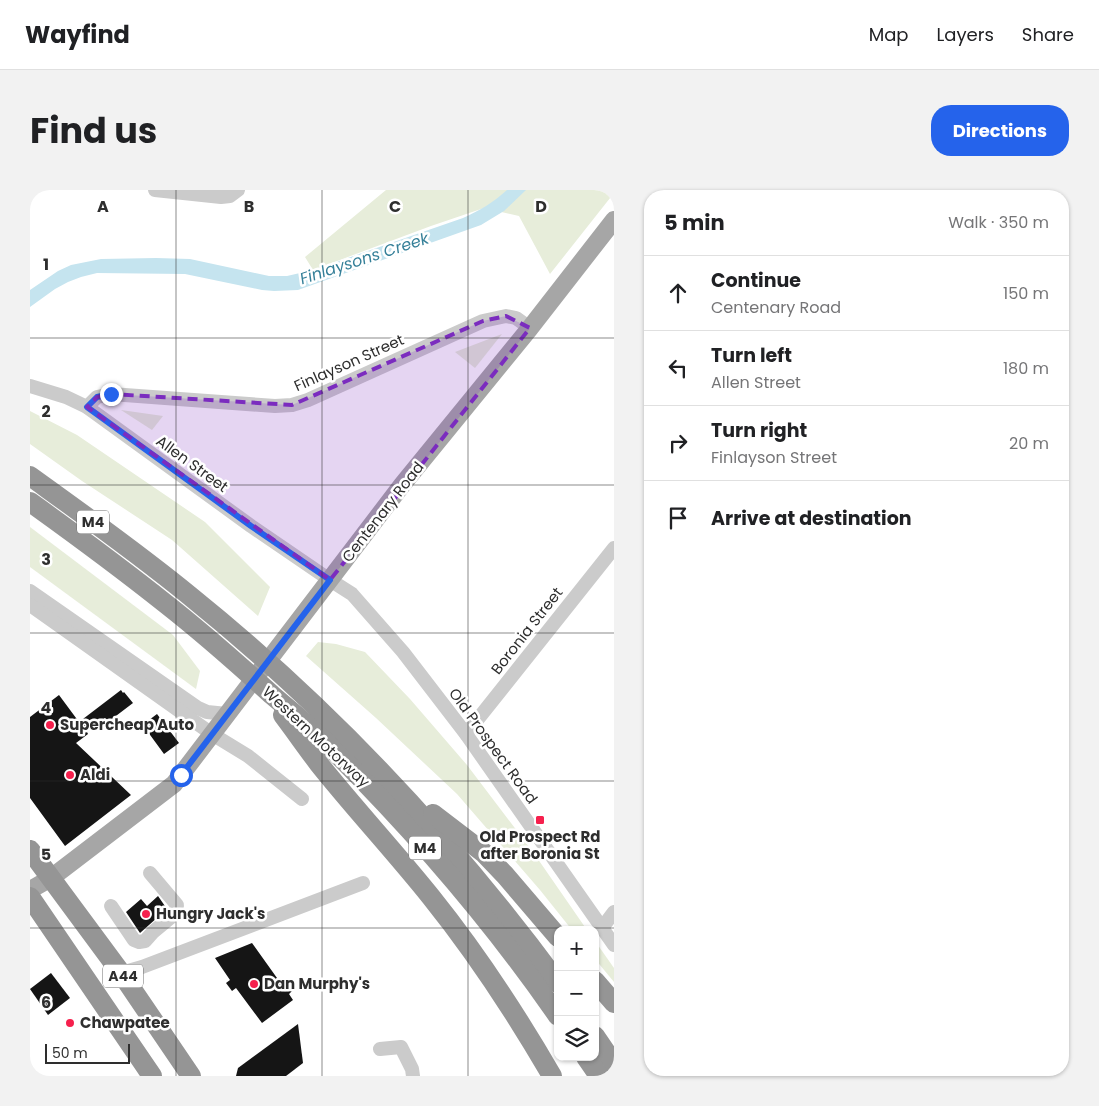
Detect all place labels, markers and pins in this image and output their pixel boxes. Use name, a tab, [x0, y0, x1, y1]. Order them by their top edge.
place label: Supercheap Auto	[60, 714, 194, 735]
marker: Supercheap Auto	[44, 719, 56, 731]
place label: Aldi	[80, 764, 110, 785]
marker: Aldi	[64, 769, 76, 781]
marker: Old Prospect Rd after Boronia St	[534, 814, 546, 826]
place label: Old Prospect Rd after Boronia St	[479, 826, 601, 864]
place label: Hungry Jack's	[156, 903, 265, 924]
marker: Hungry Jack's	[140, 908, 152, 920]
place label: Dan Murphy's	[264, 973, 370, 994]
marker: Dan Murphy's	[248, 978, 260, 990]
place label: Chawpatee	[80, 1012, 170, 1033]
marker: Chawpatee	[64, 1017, 76, 1029]

